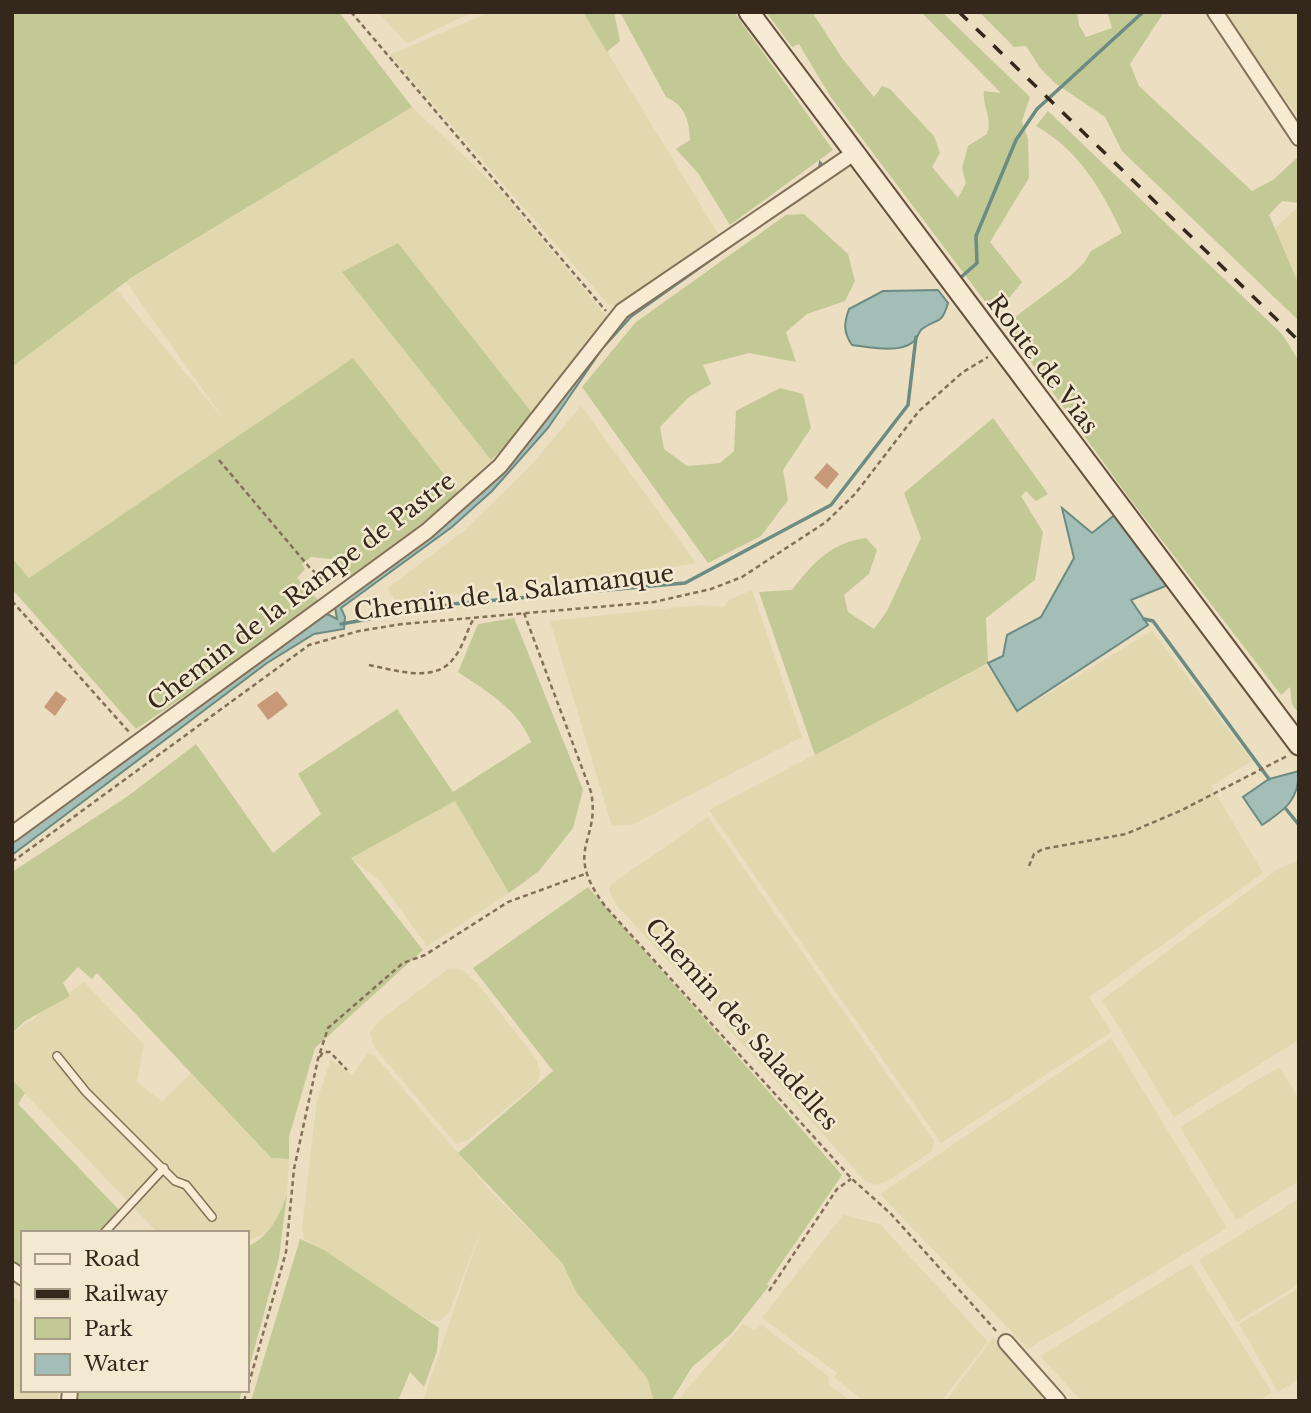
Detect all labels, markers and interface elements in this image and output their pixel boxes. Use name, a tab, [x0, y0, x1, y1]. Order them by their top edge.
street label: Route de Vias	[981, 289, 1105, 439]
street label: Chemin de la Rampe de Pastre	[142, 466, 460, 716]
street label: Chemin de la Salamanque	[352, 558, 676, 626]
street label: Chemin des Saladelles	[639, 912, 845, 1136]
legend	[21, 1231, 248, 1392]
text: Road	[84, 1246, 140, 1272]
text: Railway	[84, 1281, 169, 1307]
text: Park	[84, 1316, 133, 1342]
text: Water	[83, 1351, 148, 1377]

